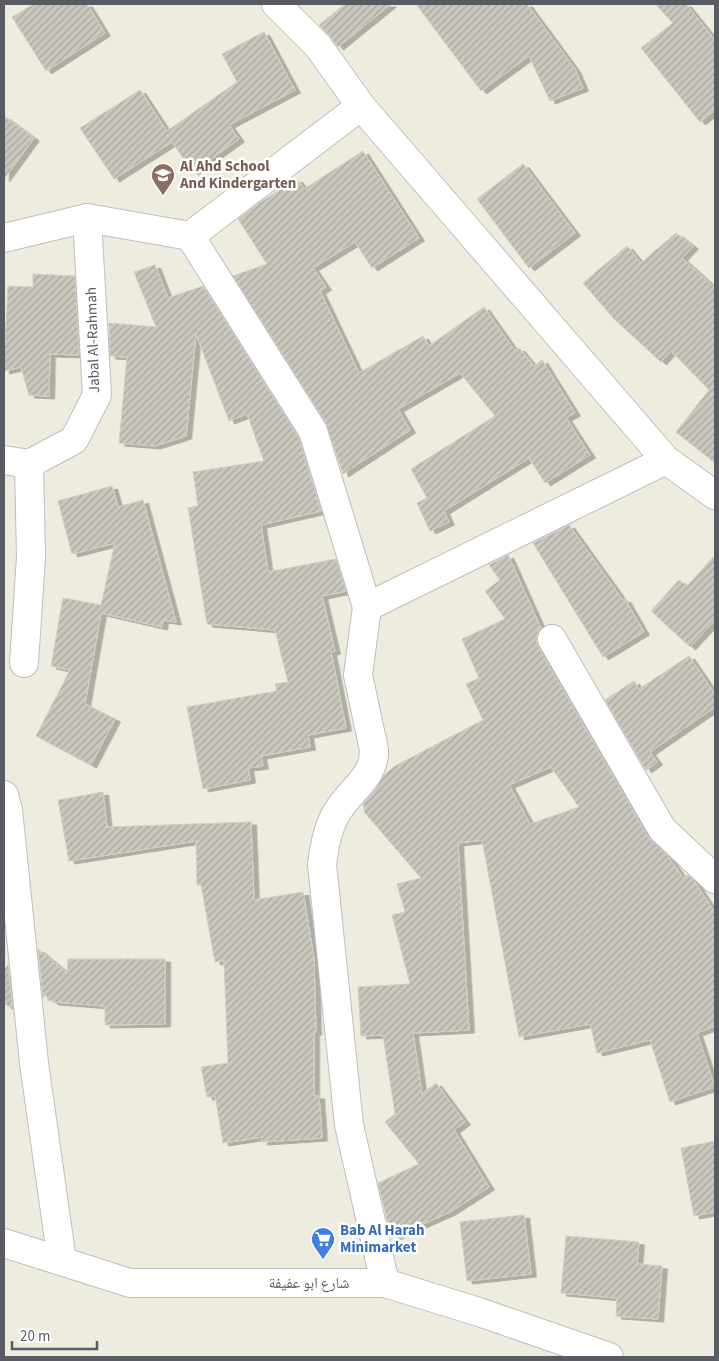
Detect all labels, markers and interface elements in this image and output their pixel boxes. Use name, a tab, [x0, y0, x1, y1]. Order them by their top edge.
place label: Al Ahd School And Kindergarten	[179, 156, 296, 194]
school or university icon: Al Ahd School And Kindergarten	[150, 162, 176, 196]
street label: Jabal Al-Rahmah	[81, 287, 105, 393]
place label: Bab Al Harah Minimarket	[340, 1220, 425, 1258]
supermarket icon: Bab Al Harah Minimarket	[310, 1226, 336, 1260]
street label: شارع ابو عفيفة	[269, 1273, 349, 1294]
scale bar	[12, 1318, 98, 1350]
text: 20 m	[20, 1326, 50, 1347]

